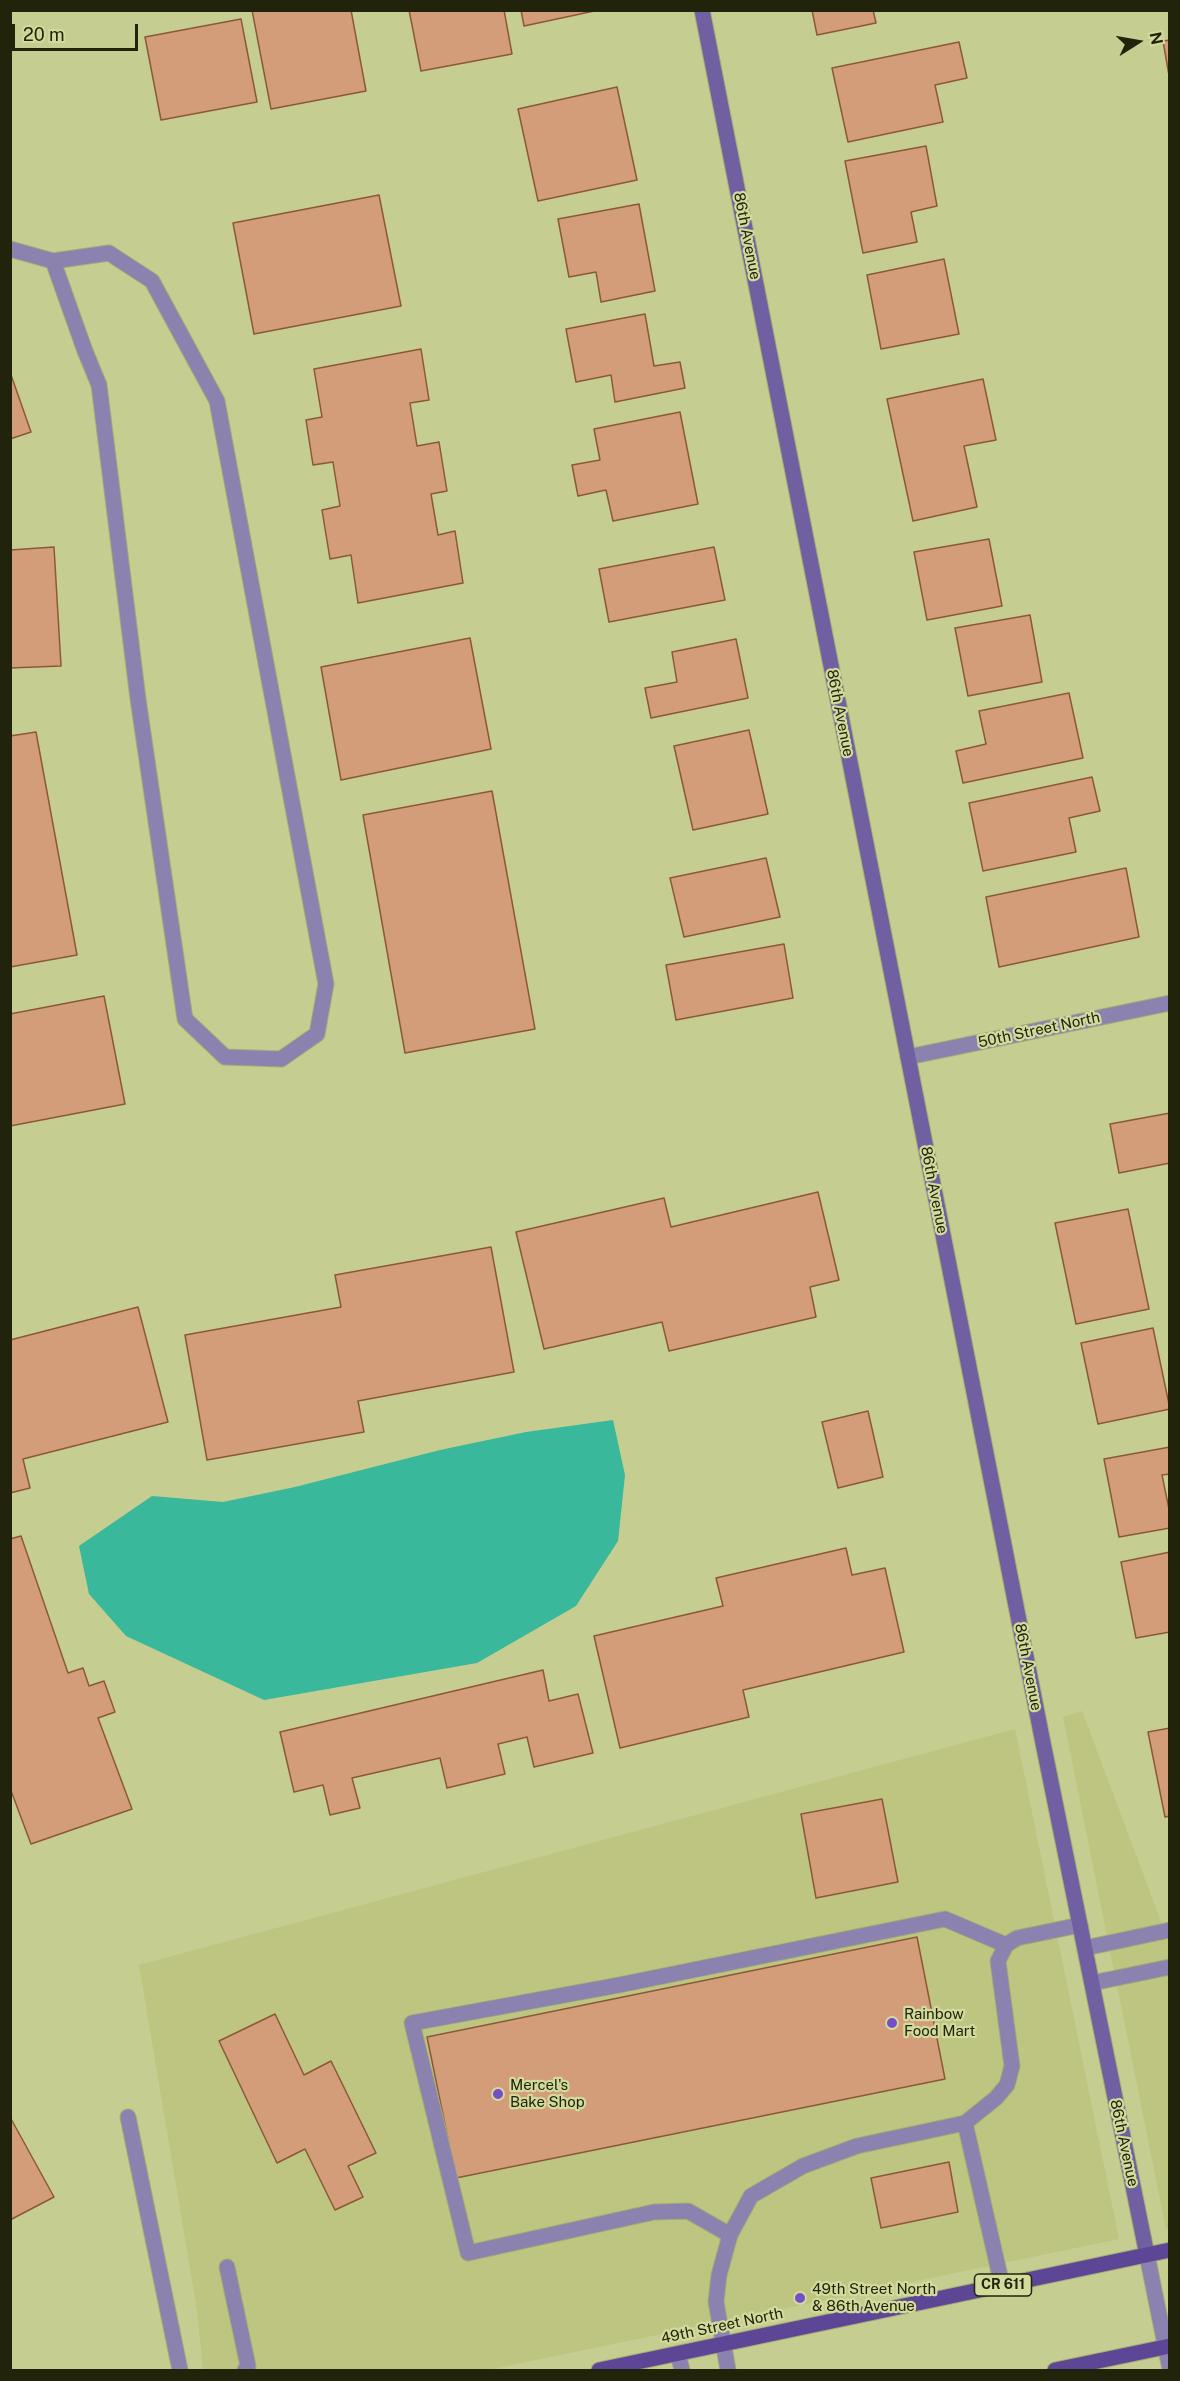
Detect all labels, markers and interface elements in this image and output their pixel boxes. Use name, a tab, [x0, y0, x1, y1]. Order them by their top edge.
scale bar	[15, 12, 141, 50]
north arrow	[1108, 12, 1168, 72]
text: 20 m	[23, 24, 65, 45]
text: N	[1146, 31, 1167, 46]
street label: 86th Avenue	[730, 191, 764, 281]
street label: 86th Avenue	[823, 668, 857, 758]
street label: 50th Street North	[976, 1008, 1102, 1052]
street label: 86th Avenue	[917, 1145, 951, 1235]
street label: 86th Avenue	[1011, 1622, 1045, 1712]
place label: Rainbow Food Mart	[904, 2005, 975, 2040]
marker: Rainbow Food Mart	[885, 2016, 899, 2030]
place label: Mercel's Bake Shop	[510, 2076, 585, 2111]
marker: Mercel's Bake Shop	[491, 2087, 505, 2101]
street label: 86th Avenue	[1106, 2098, 1142, 2188]
road number: CR 611	[974, 2274, 1032, 2296]
place label: 49th Street North & 86th Avenue	[812, 2280, 936, 2315]
marker: 49th Street North & 86th Avenue	[793, 2291, 807, 2305]
street label: 49th Street North	[659, 2304, 785, 2348]

